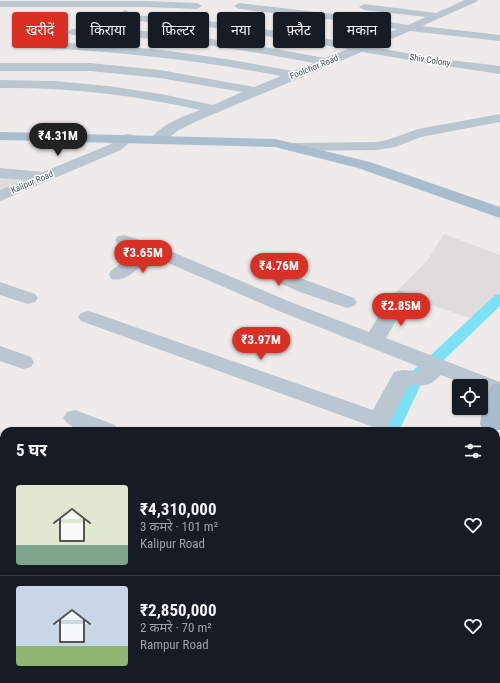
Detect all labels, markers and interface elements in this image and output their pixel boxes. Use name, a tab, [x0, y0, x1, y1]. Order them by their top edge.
chip: खरीदें	[12, 12, 68, 48]
chip: किराया	[76, 12, 140, 48]
chip: फ़िल्टर	[148, 12, 209, 48]
chip: नया	[217, 12, 265, 48]
chip: फ़्लैट	[273, 12, 325, 48]
chip: मकान	[333, 12, 391, 48]
street label: Shiv Colony	[409, 52, 451, 68]
street label: Foolchor Road	[288, 53, 340, 81]
pin: ₹4.31M	[25, 123, 91, 157]
text: ₹4.31M	[38, 128, 78, 143]
street label: Kalipur Road	[9, 169, 55, 195]
pin: ₹3.65M	[110, 240, 176, 274]
text: ₹3.65M	[123, 245, 163, 260]
pin: ₹4.76M	[246, 253, 312, 287]
text: ₹4.76M	[259, 258, 299, 273]
pin: ₹2.85M	[368, 293, 434, 327]
text: ₹2.85M	[381, 298, 421, 313]
pin: ₹3.97M	[228, 327, 294, 361]
text: ₹3.97M	[241, 332, 281, 347]
map controls	[452, 379, 488, 415]
button: locate	[452, 379, 488, 415]
text: 5 घर	[16, 440, 47, 460]
icon: filters	[462, 440, 484, 462]
text: ₹4,310,000	[140, 499, 217, 519]
icon: home	[48, 501, 96, 549]
icon: heart	[462, 514, 484, 536]
text: 3 कमरे · 101 m²	[140, 519, 218, 534]
text: Kalipur Road	[140, 536, 205, 551]
text: ₹2,850,000	[140, 600, 217, 620]
icon: home	[48, 602, 96, 650]
icon: heart	[462, 615, 484, 637]
text: 2 कमरे · 70 m²	[140, 620, 212, 635]
text: Rampur Road	[140, 637, 209, 652]

